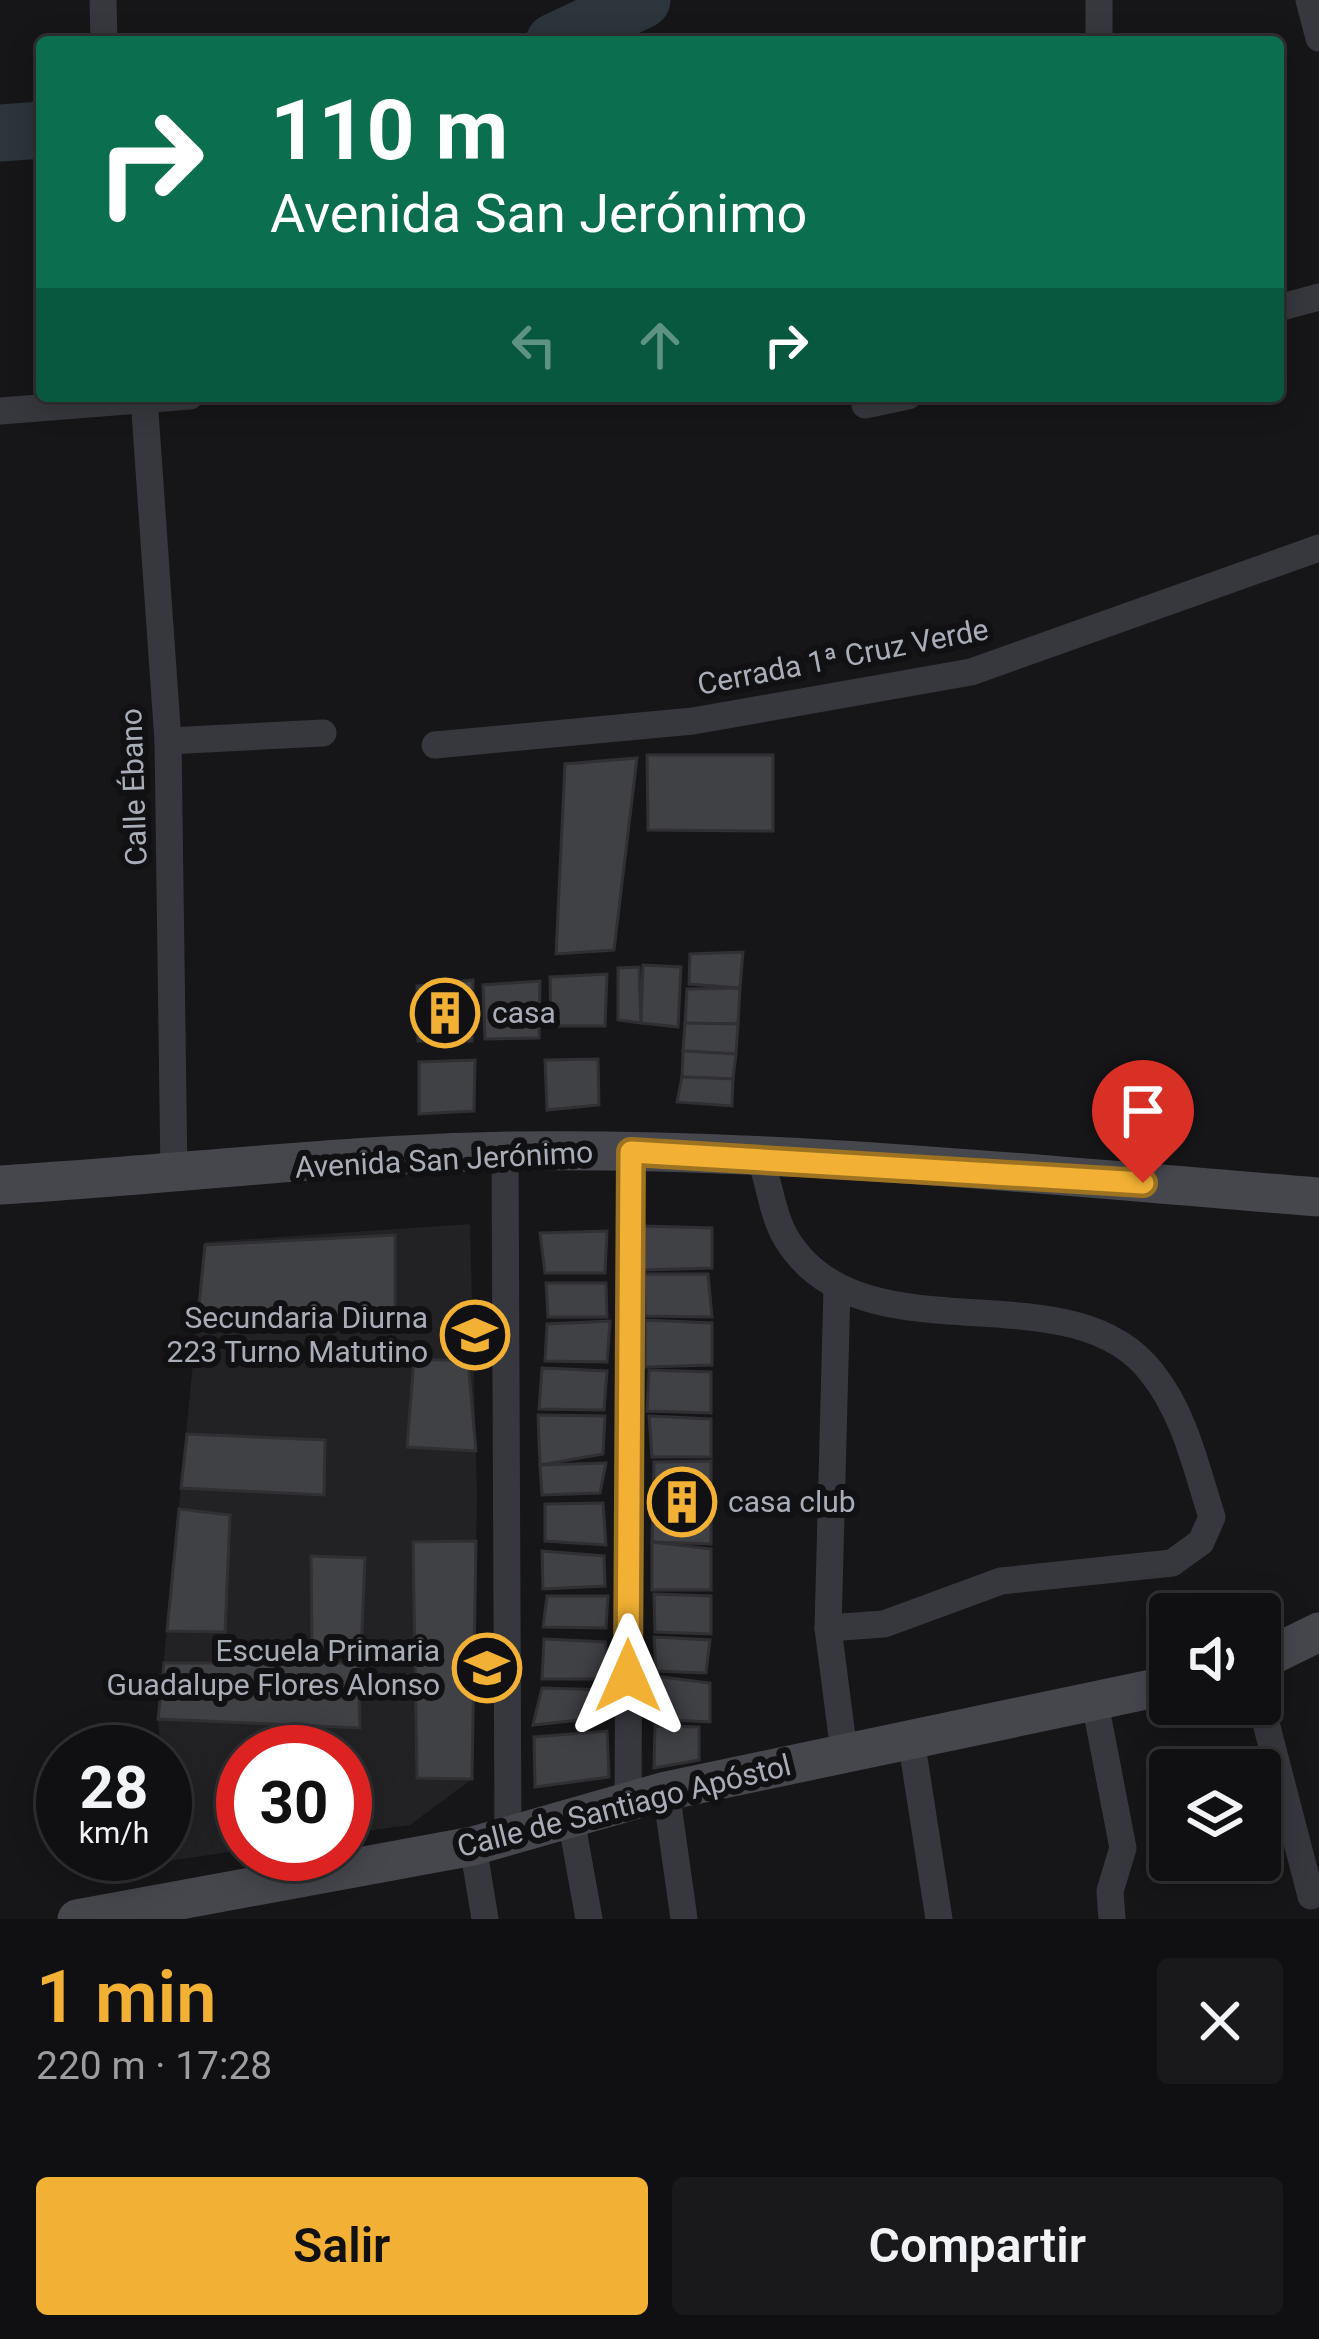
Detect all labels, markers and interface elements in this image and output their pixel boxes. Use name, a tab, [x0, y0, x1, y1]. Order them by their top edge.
text: 110 m	[270, 81, 508, 180]
icon: right	[72, 84, 228, 240]
text: Avenida San Jerónimo	[270, 182, 807, 245]
icon: left	[501, 312, 567, 378]
icon: ahead	[627, 312, 693, 378]
icon: right	[753, 312, 819, 378]
street label: Cerrada 1ª Cruz Verde	[695, 611, 991, 702]
street label: Calle Ébano	[113, 708, 154, 866]
building icon: casa	[410, 978, 480, 1048]
place label: casa	[492, 995, 556, 1030]
pin	[1092, 1060, 1194, 1183]
icon: arrive	[1110, 1078, 1176, 1144]
street label: Avenida San Jerónimo	[294, 1134, 594, 1185]
place label: Secundaria Diurna 223 Turno Matutino	[167, 1300, 428, 1369]
school or university icon: Secundaria Diurna 223 Turno Matutino	[440, 1300, 510, 1370]
building icon: casa club	[647, 1467, 717, 1537]
place label: casa club	[728, 1484, 856, 1519]
map controls	[1149, 1593, 1281, 1881]
button: sound	[1149, 1593, 1281, 1725]
position arrow	[565, 1613, 691, 1739]
place label: Escuela Primaria Guadalupe Flores Alonso	[107, 1633, 440, 1702]
school or university icon: Escuela Primaria Guadalupe Flores Alonso	[452, 1633, 522, 1703]
speed limit sign: 30	[216, 1725, 372, 1881]
street label: Calle de Santiago Apóstol	[453, 1747, 794, 1864]
button: layers	[1149, 1749, 1281, 1881]
text: 28	[80, 1752, 148, 1823]
text: km/h	[79, 1815, 149, 1850]
text: 1 min	[36, 1955, 217, 2040]
button: close	[1157, 1958, 1283, 2084]
text: 220 m · 17:28	[36, 2043, 272, 2089]
button: Salir	[36, 2177, 648, 2315]
button: Compartir	[672, 2177, 1283, 2315]

